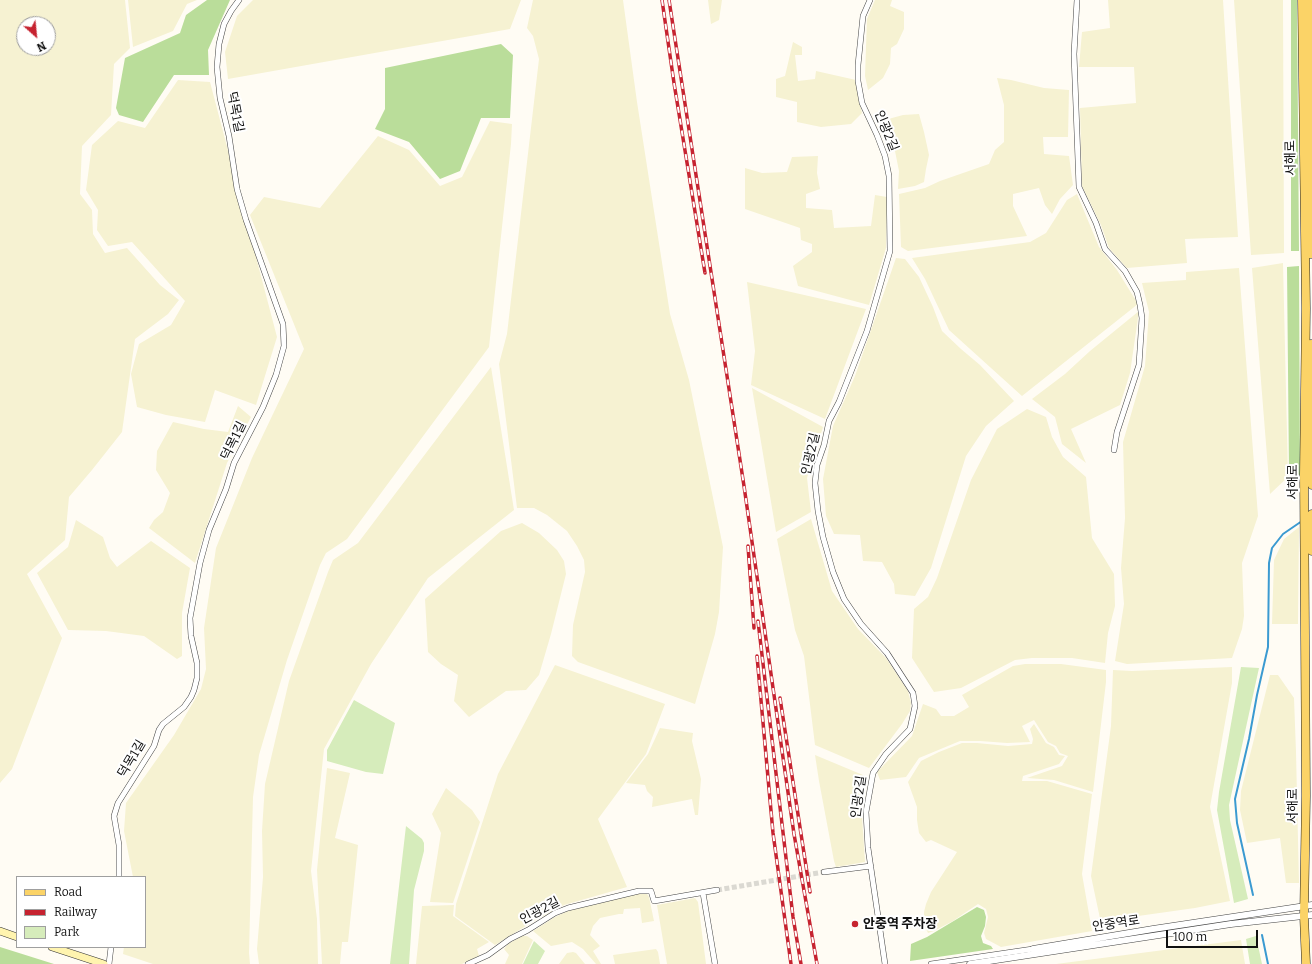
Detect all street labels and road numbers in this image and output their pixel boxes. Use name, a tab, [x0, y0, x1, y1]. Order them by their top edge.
street label: 덕목1길	[223, 90, 247, 134]
street label: 인광2길	[871, 108, 901, 154]
street label: 서해로	[1283, 140, 1299, 176]
street label: 덕목1길	[218, 419, 250, 463]
street label: 인광2길	[799, 431, 823, 477]
street label: 서해로	[1285, 464, 1301, 500]
street label: 덕목1길	[115, 737, 149, 781]
street label: 인광2길	[848, 775, 870, 819]
street label: 서해로	[1285, 788, 1301, 824]
street label: 인광2길	[517, 894, 563, 928]
street label: 안중역로	[1091, 913, 1141, 935]

